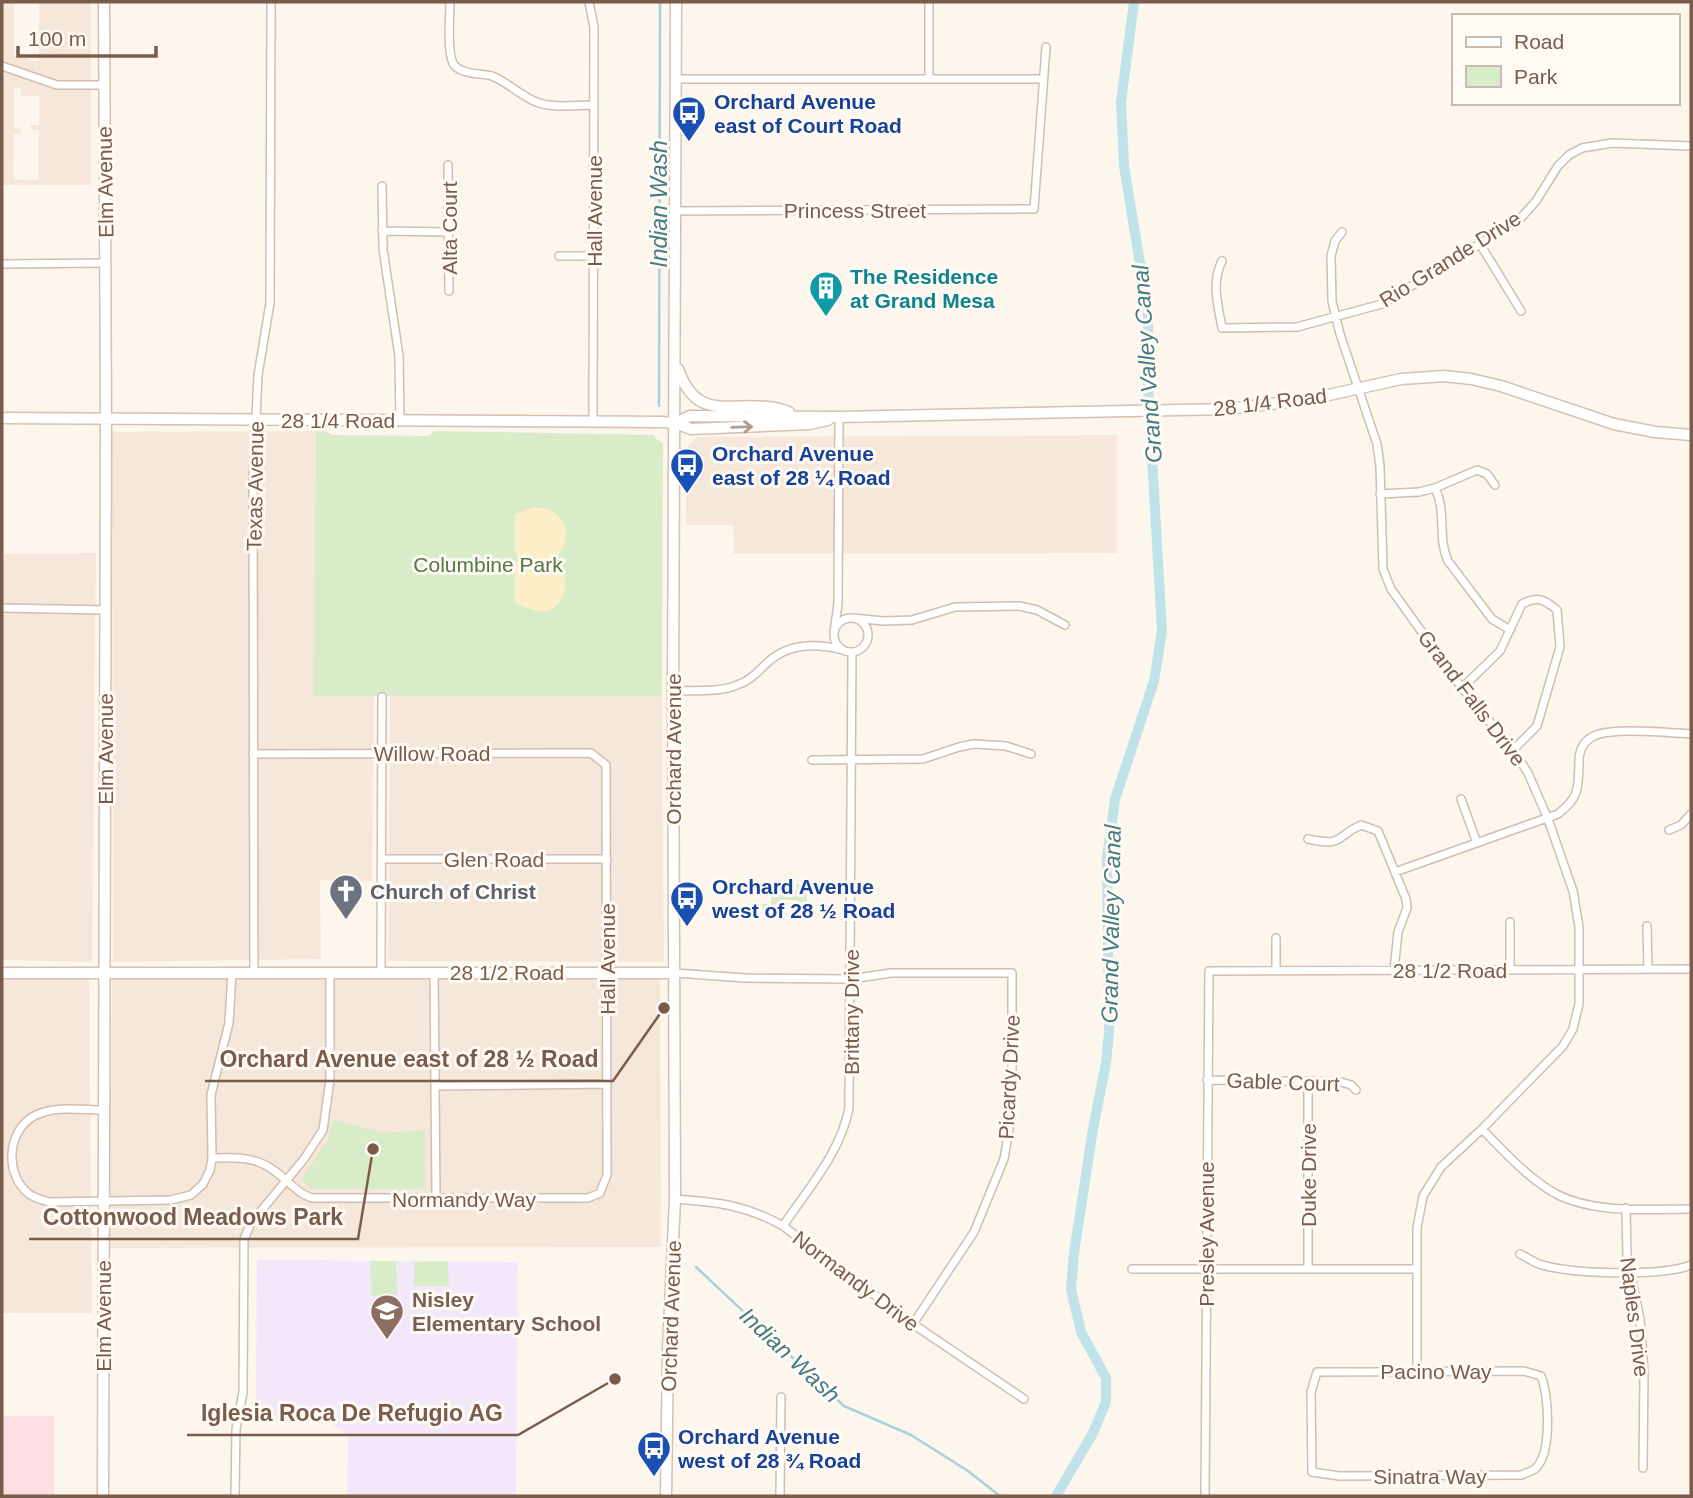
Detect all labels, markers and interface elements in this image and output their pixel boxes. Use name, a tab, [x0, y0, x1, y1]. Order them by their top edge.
scale bar	[18, 14, 156, 58]
legend	[1452, 14, 1679, 105]
text: 100 m	[28, 27, 86, 50]
text: Road	[1514, 30, 1564, 53]
text: Park	[1514, 65, 1558, 88]
place label: Orchard Avenue east of Court Road	[714, 90, 902, 137]
bus stop icon: Orchard Avenue east of Court Road	[670, 94, 708, 143]
street label: Elm Avenue	[93, 126, 117, 238]
water label: Indian Wash	[646, 140, 672, 268]
street label: Hall Avenue	[583, 155, 606, 267]
street label: Alta Court	[438, 181, 461, 275]
street label: Princess Street	[784, 199, 926, 222]
street label: Rio Grande Drive	[1375, 206, 1525, 312]
water label: Grand Valley Canal	[1127, 263, 1167, 464]
place label: The Residence at Grand Mesa	[850, 265, 998, 312]
building icon: The Residence at Grand Mesa	[807, 269, 845, 318]
street label: 28 1/4 Road	[1212, 384, 1328, 420]
street label: 28 1/4 Road	[281, 409, 395, 432]
one-way arrow	[730, 420, 753, 433]
street label: Texas Avenue	[242, 421, 268, 551]
place label: Orchard Avenue east of 28 ¼ Road	[712, 442, 891, 489]
bus stop icon: Orchard Avenue east of 28 ¼ Road	[668, 446, 706, 495]
park label: Columbine Park	[413, 553, 563, 576]
street label: Grand Falls Drive	[1414, 626, 1530, 770]
street label: Orchard Avenue	[662, 673, 685, 825]
street label: Elm Avenue	[94, 693, 117, 805]
street label: Willow Road	[374, 742, 490, 765]
water label: Grand Valley Canal	[1096, 824, 1126, 1024]
street label: Glen Road	[444, 848, 544, 871]
church icon: Church of Christ	[327, 872, 365, 921]
place label: Orchard Avenue west of 28 ½ Road	[711, 875, 895, 922]
bus stop icon: Orchard Avenue west of 28 ½ Road	[668, 879, 706, 928]
place label: Church of Christ	[370, 880, 536, 903]
street label: Hall Avenue	[596, 903, 619, 1015]
street label: Brittany Drive	[840, 949, 863, 1075]
street label: 28 1/2 Road	[1393, 959, 1507, 982]
street label: 28 1/2 Road	[450, 961, 564, 984]
street label: Picardy Drive	[994, 1014, 1024, 1140]
callout: Orchard Avenue east of 28 ½ Road	[205, 1037, 613, 1081]
text: Orchard Avenue east of 28 ½ Road	[219, 1046, 599, 1072]
street label: Gable Court	[1226, 1069, 1340, 1095]
street label: Duke Drive	[1297, 1123, 1320, 1227]
street label: Presley Avenue	[1195, 1161, 1218, 1307]
street label: Normandy Way	[392, 1188, 536, 1211]
callout: Cottonwood Meadows Park	[29, 1195, 358, 1239]
text: Cottonwood Meadows Park	[43, 1204, 343, 1230]
street label: Normandy Drive	[788, 1226, 924, 1336]
street label: Orchard Avenue	[657, 1240, 685, 1392]
street label: Naples Drive	[1616, 1256, 1654, 1378]
street label: Elm Avenue	[92, 1260, 115, 1372]
place label: Nisley Elementary School	[412, 1288, 601, 1335]
school or university icon: Nisley Elementary School	[368, 1292, 406, 1341]
water label: Indian Wash	[735, 1302, 845, 1408]
street label: Pacino Way	[1380, 1360, 1492, 1383]
callout: Iglesia Roca De Refugio AG	[187, 1391, 518, 1435]
text: Iglesia Roca De Refugio AG	[201, 1400, 503, 1426]
place label: Orchard Avenue west of 28 ¾ Road	[677, 1425, 861, 1472]
bus stop icon: Orchard Avenue west of 28 ¾ Road	[635, 1429, 673, 1478]
street label: Sinatra Way	[1373, 1465, 1487, 1488]

